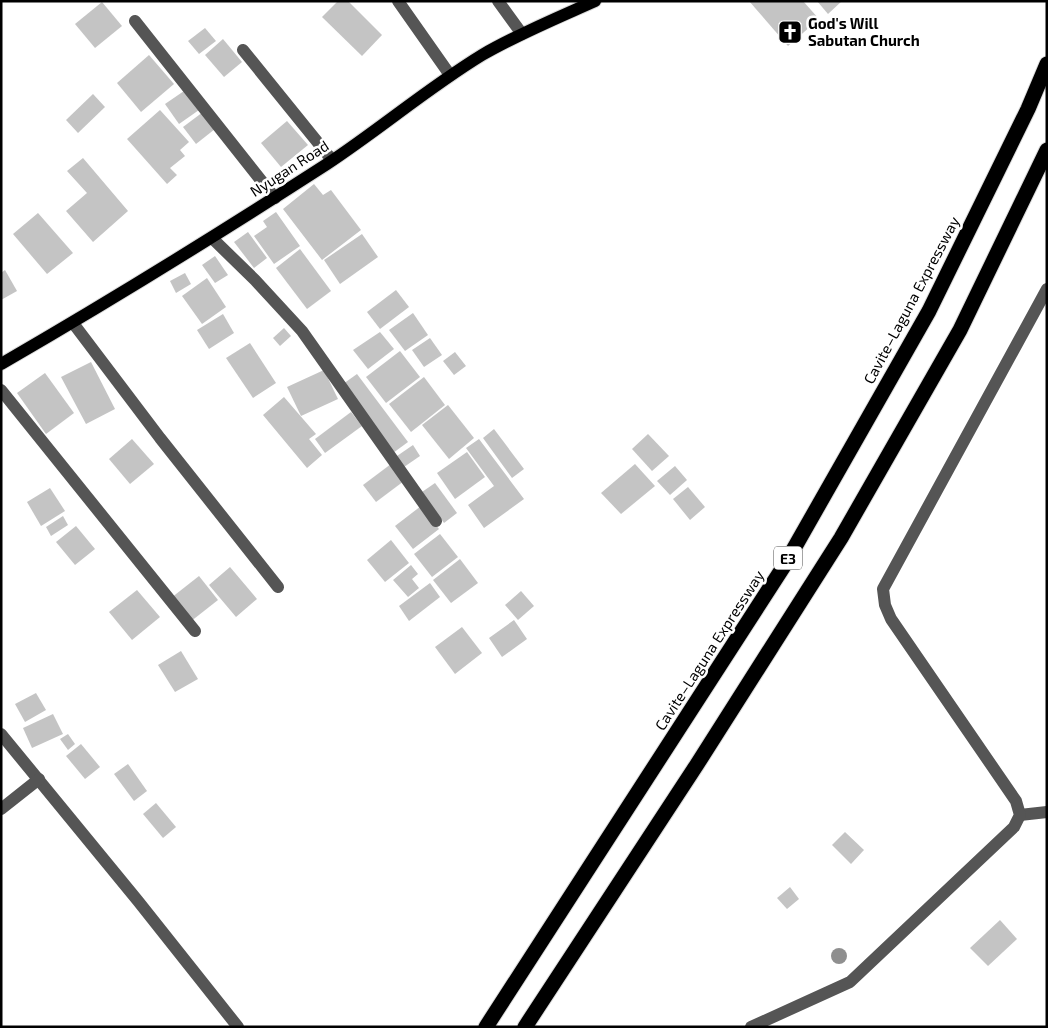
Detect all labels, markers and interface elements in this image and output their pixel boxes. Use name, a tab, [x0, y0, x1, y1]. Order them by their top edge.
place label: God's Will Sabutan Church	[808, 14, 920, 49]
church icon: God's Will Sabutan Church	[777, 19, 803, 45]
street label: Nyugan Road	[246, 136, 332, 200]
street label: Cavite–Laguna Expressway	[859, 213, 963, 387]
road number: E3	[774, 546, 802, 570]
street label: Cavite–Laguna Expressway	[651, 567, 767, 733]

